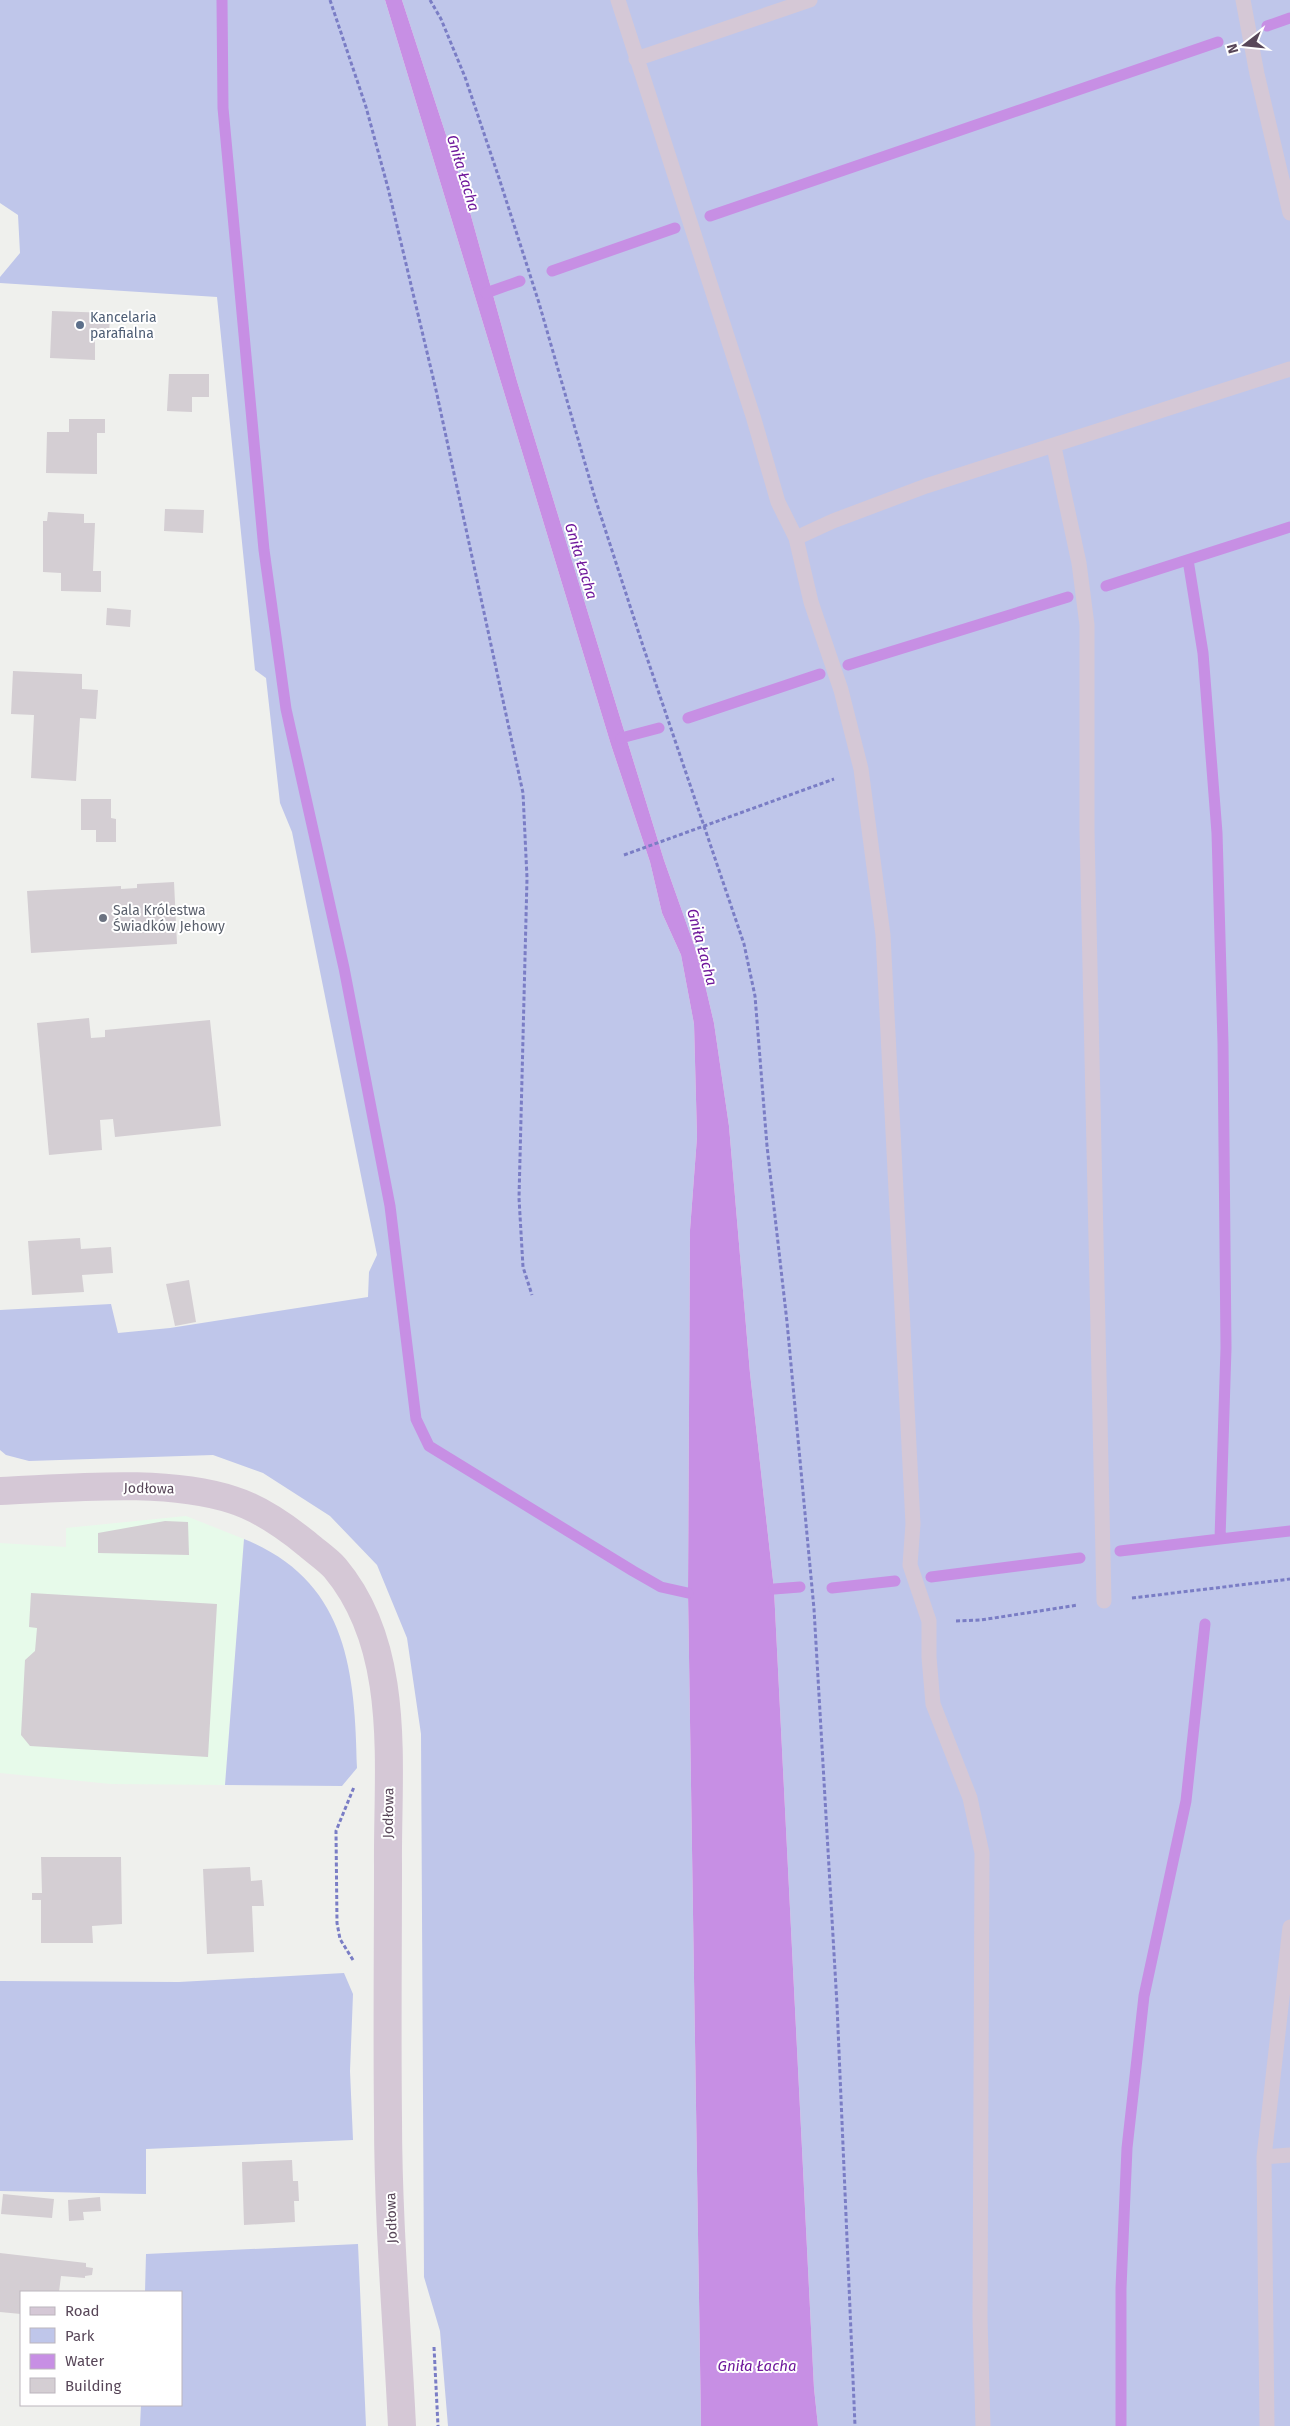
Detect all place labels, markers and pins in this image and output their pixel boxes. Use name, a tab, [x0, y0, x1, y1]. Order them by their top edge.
place label: Kancelaria parafialna	[90, 309, 157, 342]
marker: Kancelaria parafialna	[74, 319, 86, 331]
place label: Sala Królestwa Świadków Jehowy	[113, 902, 225, 935]
marker: Sala Królestwa Świadków Jehowy	[97, 912, 109, 924]

